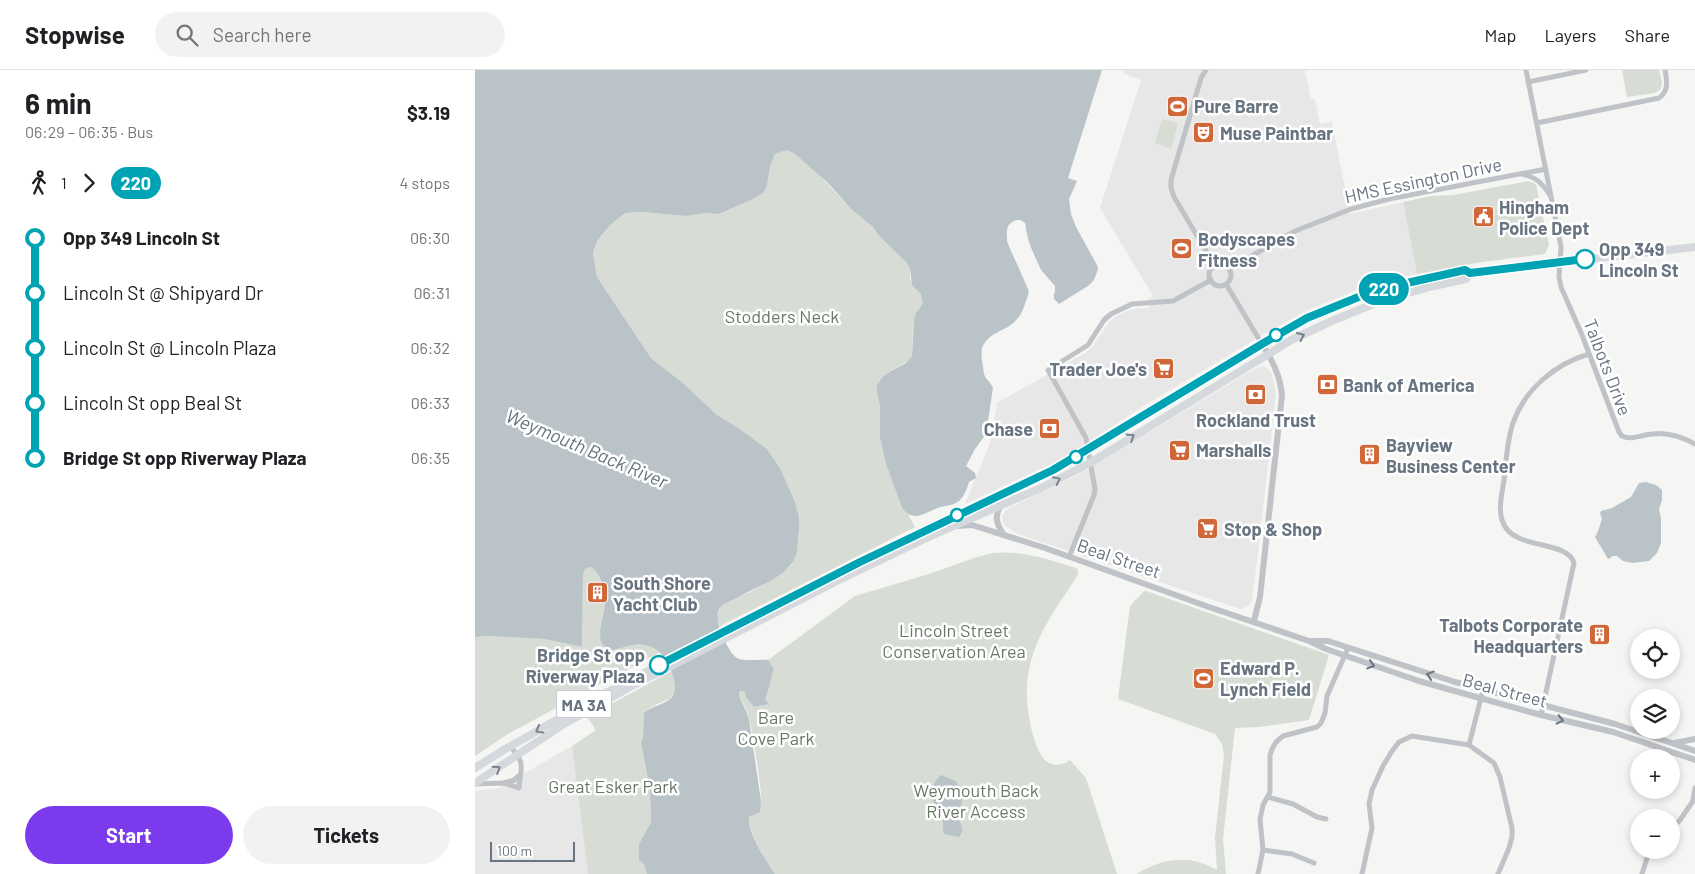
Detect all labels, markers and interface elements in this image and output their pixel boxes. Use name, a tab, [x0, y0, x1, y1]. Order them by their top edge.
search box	[155, 12, 505, 57]
text: Stopwise	[25, 20, 125, 49]
icon: search	[173, 21, 201, 49]
text: Search here	[213, 23, 312, 46]
text: Map	[1484, 24, 1516, 46]
text: Layers	[1544, 24, 1597, 46]
text: Share	[1625, 24, 1670, 46]
text: 6 min	[25, 86, 91, 120]
sports icon: Pure Barre	[1166, 94, 1190, 118]
place label: Pure Barre	[1194, 95, 1279, 117]
text: $3.19	[407, 101, 450, 124]
theatre icon: Muse Paintbar	[1192, 121, 1216, 145]
text: 06:29 – 06:35 · Bus	[25, 122, 153, 141]
place label: Muse Paintbar	[1220, 122, 1333, 144]
street label: HMS Essington Drive	[1342, 153, 1504, 207]
icon: walk	[25, 169, 53, 197]
icon: forward	[75, 169, 103, 197]
text: 220	[121, 172, 151, 194]
text: 1	[61, 173, 67, 192]
text: 4 stops	[399, 173, 450, 192]
place label: Hingham Police Dept	[1499, 196, 1589, 239]
public building icon: Hingham Police Dept	[1471, 205, 1495, 229]
text: Opp 349 Lincoln St	[63, 226, 220, 249]
text: 06:30	[410, 228, 450, 247]
place label: Bodyscapes Fitness	[1198, 228, 1295, 271]
sports icon: Bodyscapes Fitness	[1170, 237, 1194, 261]
place label: Opp 349 Lincoln St	[1599, 238, 1679, 281]
marker: Opp 349 Lincoln St	[1575, 249, 1595, 269]
line badge: 220	[1355, 273, 1413, 305]
text: 220	[1369, 278, 1399, 300]
text: Lincoln St @ Shipyard Dr	[63, 281, 263, 304]
text: 06:31	[414, 283, 450, 302]
park label: Stodders Neck	[725, 305, 839, 327]
street label: Talbots Drive	[1580, 316, 1636, 418]
unlabelled marker	[1269, 328, 1283, 342]
one-way arrow	[1295, 332, 1304, 342]
text: Lincoln St @ Lincoln Plaza	[63, 336, 277, 359]
text: 06:32	[410, 338, 450, 357]
supermarket icon: Trader Joe's	[1151, 357, 1175, 381]
place label: Trader Joe's	[1049, 358, 1147, 380]
bank icon: Bank of America	[1315, 373, 1339, 397]
place label: Bank of America	[1343, 374, 1475, 396]
bank icon: Rockland Trust	[1244, 383, 1268, 407]
text: Lincoln St opp Beal St	[63, 391, 242, 414]
text: 06:33	[411, 393, 450, 412]
water label: Weymouth Back River	[503, 404, 673, 493]
place label: Rockland Trust	[1196, 409, 1316, 431]
bank icon: Chase	[1037, 417, 1061, 441]
place label: Chase	[984, 418, 1033, 440]
one-way arrow	[1126, 434, 1135, 444]
place label: Bayview Business Center	[1386, 434, 1516, 477]
supermarket icon: Marshalls	[1168, 438, 1192, 462]
place label: Marshalls	[1196, 439, 1271, 461]
building icon: Bayview Business Center	[1358, 443, 1382, 467]
text: Bridge St opp Riverway Plaza	[63, 446, 307, 469]
text: 06:35	[411, 448, 450, 467]
unlabelled marker	[1069, 450, 1083, 464]
one-way arrow	[1052, 476, 1061, 486]
unlabelled marker	[950, 508, 964, 522]
supermarket icon: Stop & Shop	[1196, 517, 1220, 541]
place label: Stop & Shop	[1224, 518, 1322, 540]
street label: Beal Street	[1074, 533, 1164, 583]
place label: South Shore Yacht Club	[613, 572, 711, 615]
building icon: South Shore Yacht Club	[585, 581, 609, 605]
place label: Talbots Corporate Headquarters	[1439, 614, 1583, 657]
park label: Lincoln Street Conservation Area	[882, 619, 1026, 662]
building icon: Talbots Corporate Headquarters	[1587, 623, 1611, 647]
map controls	[1630, 629, 1680, 859]
button: locate	[1630, 629, 1680, 679]
place label: Bridge St opp Riverway Plaza	[526, 644, 645, 687]
marker: Bridge St opp Riverway Plaza	[649, 655, 669, 675]
place label: Edward P. Lynch Field	[1220, 657, 1311, 700]
one-way arrow	[1366, 659, 1374, 669]
sports icon: Edward P. Lynch Field	[1192, 666, 1216, 690]
street label: Beal Street	[1460, 668, 1550, 712]
one-way arrow	[1426, 670, 1434, 680]
button: layers	[1630, 689, 1680, 739]
road number: MA 3A	[557, 690, 611, 718]
park label: Bare Cove Park	[737, 706, 815, 749]
one-way arrow	[1556, 714, 1565, 725]
one-way arrow	[535, 723, 544, 733]
button: +	[1630, 749, 1680, 799]
one-way arrow	[491, 766, 500, 775]
park label: Great Esker Park	[548, 775, 678, 797]
park label: Weymouth Back River Access	[913, 779, 1039, 822]
button: Start	[25, 806, 233, 864]
button: Tickets	[243, 806, 450, 864]
button: −	[1630, 809, 1680, 859]
scale bar	[490, 839, 575, 862]
text: 100 m	[497, 842, 532, 859]

